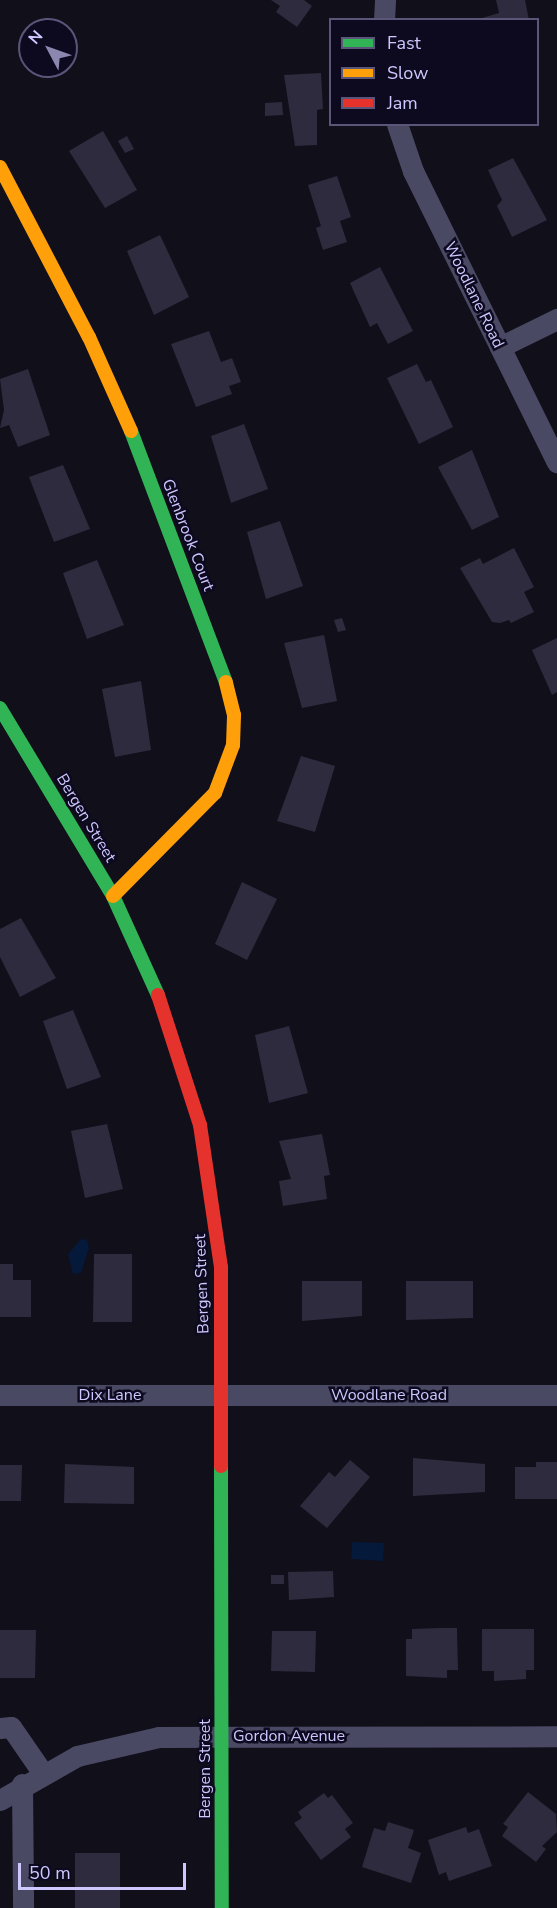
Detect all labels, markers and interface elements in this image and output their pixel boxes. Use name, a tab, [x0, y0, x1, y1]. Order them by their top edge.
north arrow	[18, 18, 78, 78]
legend	[329, 18, 539, 126]
text: N	[24, 26, 48, 49]
text: Fast	[387, 31, 421, 55]
text: Slow	[387, 61, 428, 85]
text: Jam	[387, 91, 418, 115]
street label: Woodlane Road	[440, 239, 508, 351]
street label: Glenbrook Court	[158, 476, 218, 594]
street label: Bergen Street	[52, 770, 120, 866]
street label: Bergen Street	[191, 1234, 213, 1334]
street label: Dix Lane	[79, 1385, 141, 1405]
street label: Woodlane Road	[331, 1385, 447, 1405]
street label: Bergen Street	[195, 1719, 215, 1819]
street label: Gordon Avenue	[233, 1726, 345, 1746]
scale bar	[21, 1851, 189, 1889]
text: 50 m	[29, 1861, 71, 1885]

